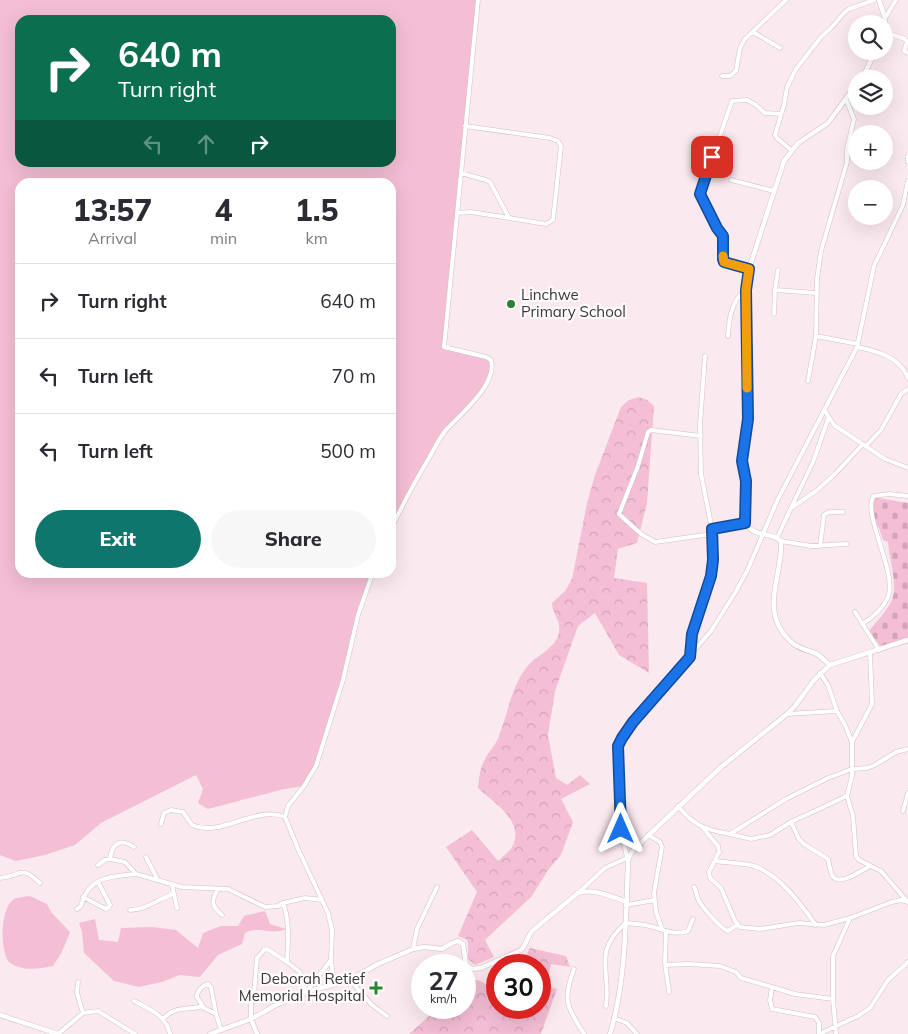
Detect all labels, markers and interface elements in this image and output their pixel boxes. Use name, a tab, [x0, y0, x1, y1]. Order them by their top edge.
map controls	[848, 15, 893, 225]
button: search	[848, 15, 893, 60]
text: 640 m	[118, 32, 222, 76]
icon: right	[35, 35, 100, 100]
button: layers	[848, 70, 893, 115]
text: Turn right	[118, 75, 216, 103]
button: +	[848, 125, 893, 170]
icon: left	[139, 130, 167, 158]
icon: ahead	[192, 130, 220, 158]
icon: right	[245, 130, 273, 158]
pin	[691, 136, 733, 178]
icon: arrive	[698, 143, 726, 171]
button: −	[848, 180, 893, 225]
text: 13:57	[73, 191, 152, 229]
text: 4	[214, 191, 232, 229]
text: 1.5	[295, 191, 338, 229]
text: Arrival	[88, 228, 137, 248]
text: min	[210, 228, 237, 248]
text: km	[305, 228, 328, 248]
place label: Linchwe Primary School	[521, 285, 626, 321]
icon: right	[35, 287, 63, 315]
text: Turn right	[78, 289, 167, 313]
text: 640 m	[320, 289, 376, 313]
marker: Linchwe Primary School	[505, 298, 517, 310]
icon: left	[35, 362, 63, 390]
text: Turn left	[78, 364, 153, 388]
text: 70 m	[332, 364, 376, 388]
icon: left	[35, 437, 63, 465]
text: Turn left	[78, 439, 153, 463]
text: 500 m	[320, 439, 376, 463]
button: Exit	[35, 510, 201, 568]
button: Share	[211, 510, 376, 568]
position arrow	[594, 802, 646, 854]
speed limit sign: 30	[486, 954, 551, 1019]
text: 27	[428, 965, 459, 996]
place label: Deborah Retief Memorial Hospital	[239, 969, 366, 1005]
marker: Deborah Retief Memorial Hospital	[369, 981, 383, 995]
text: km/h	[430, 991, 457, 1006]

